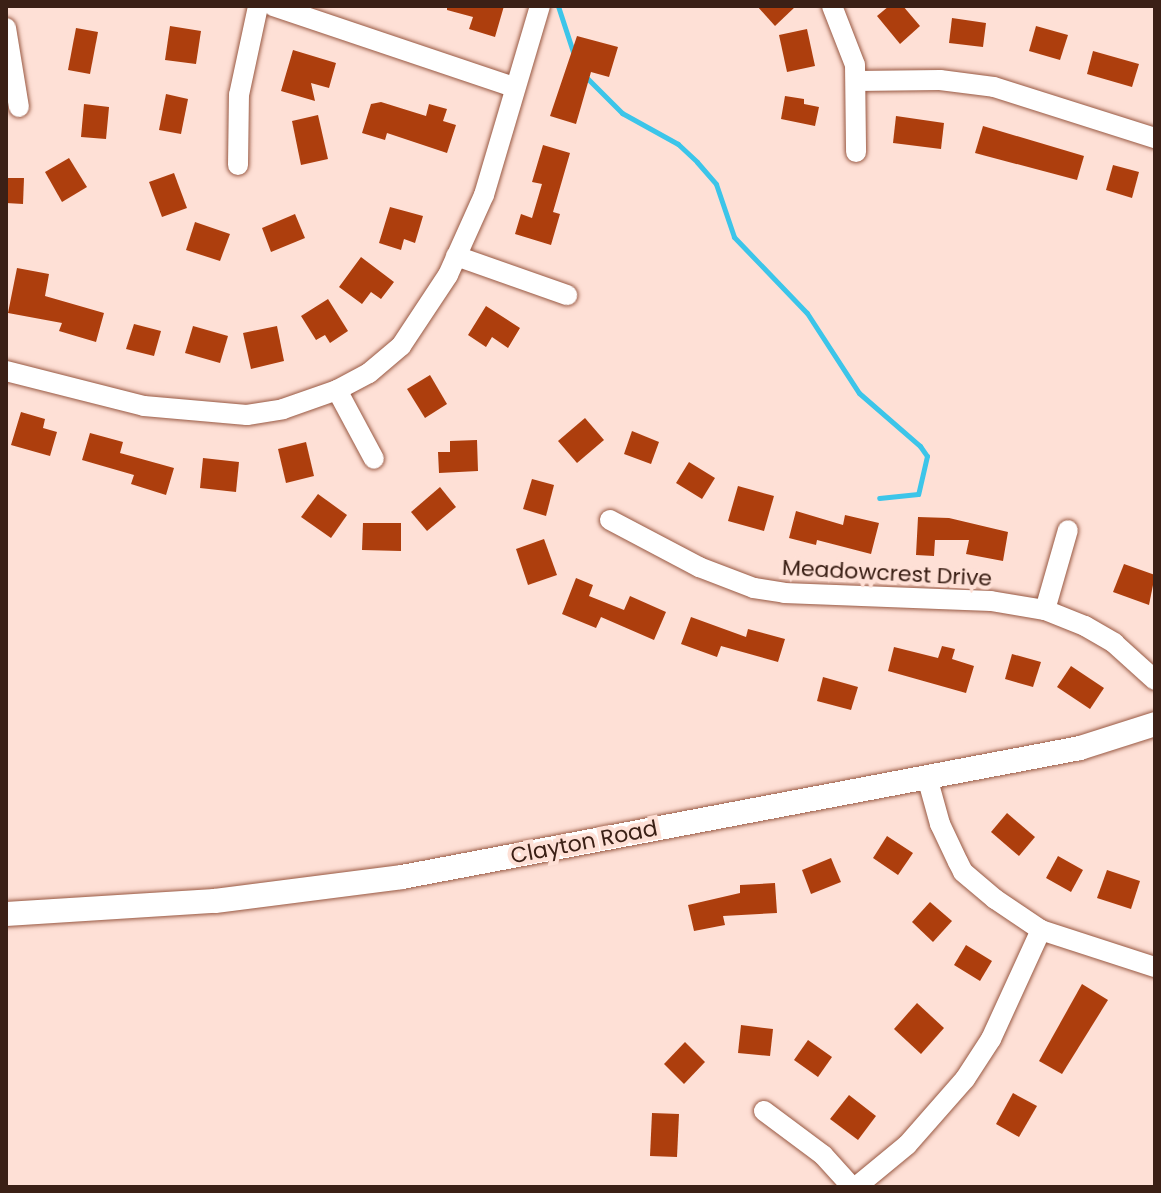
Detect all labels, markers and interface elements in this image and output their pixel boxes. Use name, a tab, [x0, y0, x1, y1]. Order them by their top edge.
street label: Meadowcrest Drive	[781, 554, 993, 592]
street label: Clayton Road	[508, 815, 660, 869]

